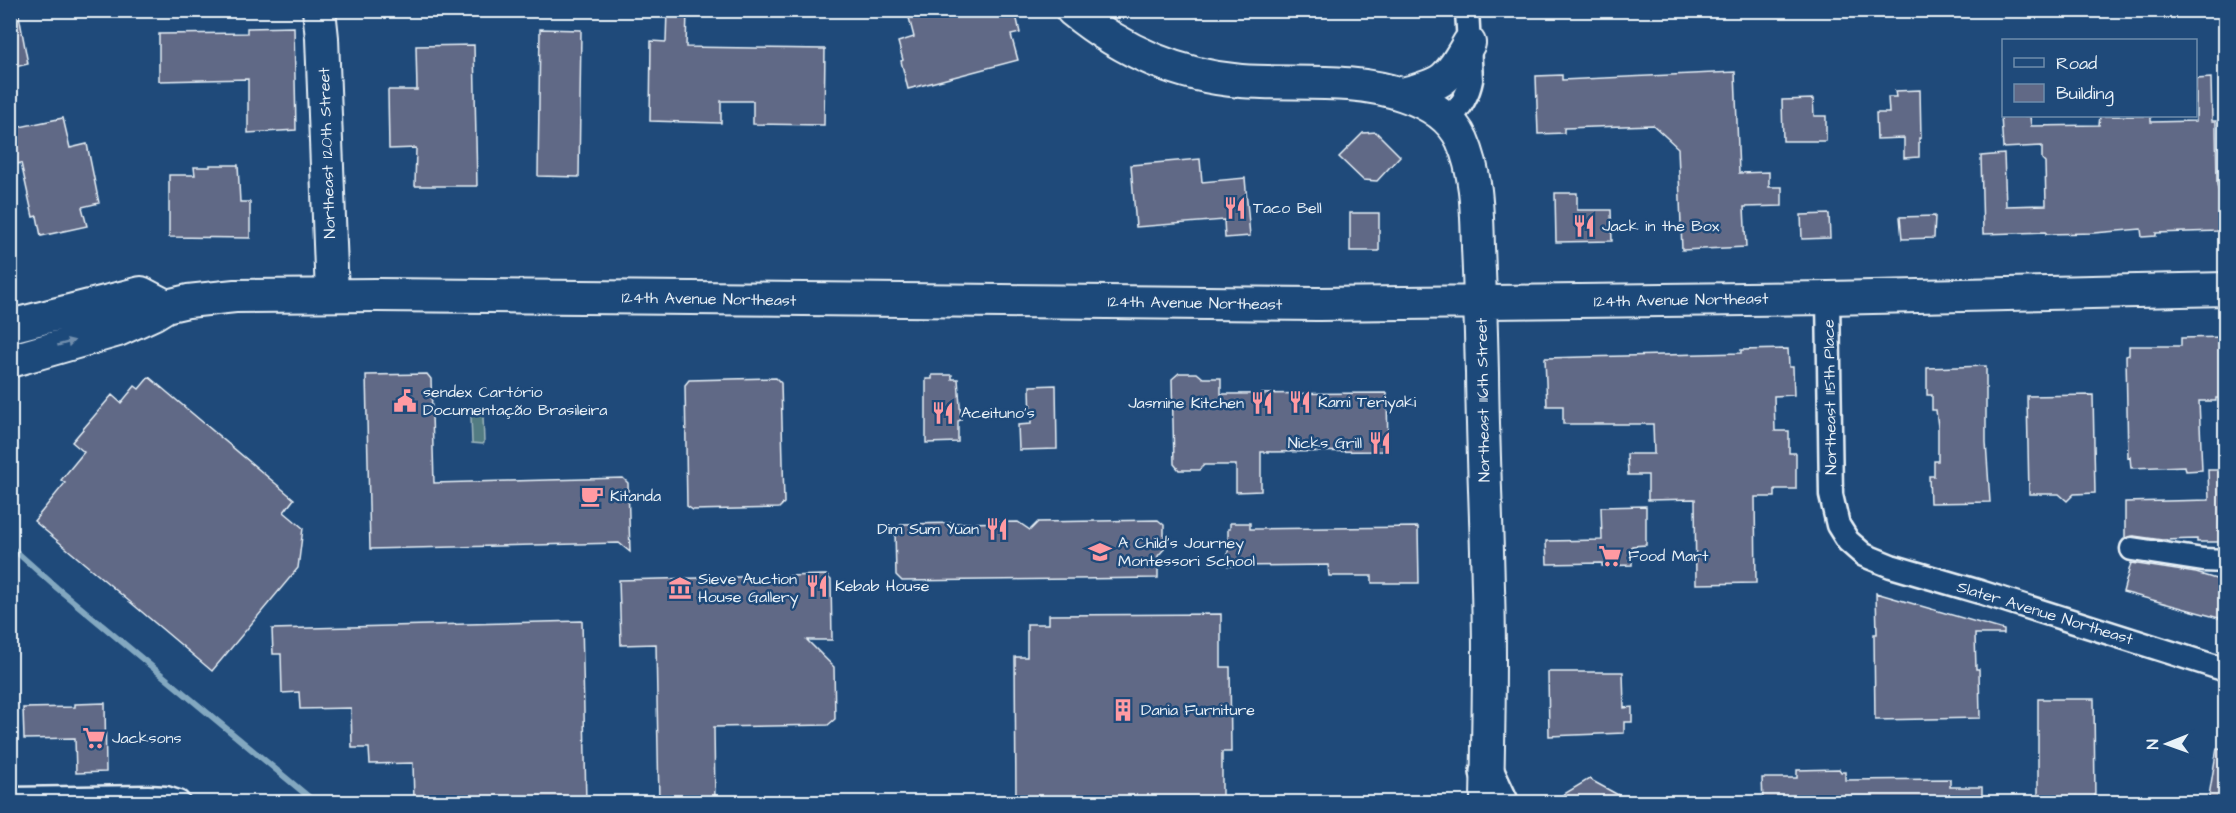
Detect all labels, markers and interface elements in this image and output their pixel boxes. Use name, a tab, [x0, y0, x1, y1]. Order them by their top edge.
legend	[2002, 39, 2197, 117]
text: Road	[2056, 51, 2097, 76]
street label: Northeast 120th Street	[313, 66, 341, 239]
text: Building	[2056, 81, 2114, 107]
restaurant icon: Taco Bell	[1222, 195, 1248, 221]
place label: Taco Bell	[1253, 197, 1322, 219]
restaurant icon: Jack in the Box	[1571, 213, 1597, 239]
place label: Jack in the Box	[1602, 215, 1720, 237]
street label: 124th Avenue Northeast	[621, 286, 797, 312]
street label: 124th Avenue Northeast	[1593, 287, 1769, 313]
street label: 124th Avenue Northeast	[1107, 290, 1283, 316]
street label: Northeast 116th Street	[1471, 317, 1495, 482]
street label: Northeast 115th Place	[1818, 319, 1842, 475]
one-way arrow	[57, 338, 76, 348]
place label: sendex Cartório Documentação Brasileira	[423, 381, 607, 421]
public building icon: sendex Cartório Documentação Brasileira	[392, 388, 418, 414]
restaurant icon: Kami Teriyaki	[1287, 389, 1313, 415]
restaurant icon: Jasmine Kitchen	[1249, 390, 1275, 416]
place label: Kami Teriyaki	[1318, 391, 1417, 414]
place label: Jasmine Kitchen	[1128, 392, 1244, 414]
restaurant icon: Aceituno's	[930, 400, 956, 426]
place label: Aceituno's	[961, 402, 1035, 424]
restaurant icon: Nicks Grill	[1367, 430, 1393, 456]
place label: Nicks Grill	[1288, 432, 1362, 454]
cafe icon: Kitanda	[579, 483, 605, 509]
place label: Kitanda	[610, 485, 661, 507]
restaurant icon: Dim Sum Yuan	[984, 516, 1010, 542]
place label: Dim Sum Yuan	[877, 518, 979, 540]
place label: A Child’s Journey Montessori School	[1118, 532, 1255, 572]
school or university icon: A Child’s Journey Montessori School	[1087, 539, 1113, 565]
supermarket icon: Food Mart	[1597, 543, 1623, 569]
place label: Food Mart	[1628, 545, 1709, 567]
place label: Sieve Auction House Gallery	[698, 568, 799, 609]
restaurant icon: Kebab House	[804, 573, 830, 599]
museum icon: Sieve Auction House Gallery	[667, 575, 693, 601]
place label: Kebab House	[835, 575, 930, 597]
street label: Slater Avenue Northeast	[1954, 576, 2136, 650]
building icon: Dania Furniture	[1110, 697, 1136, 723]
place label: Dania Furniture	[1141, 699, 1255, 721]
north arrow	[2137, 714, 2197, 774]
supermarket icon: Jacksons	[81, 725, 107, 751]
place label: Jacksons	[112, 727, 182, 749]
text: N	[2142, 739, 2164, 749]

